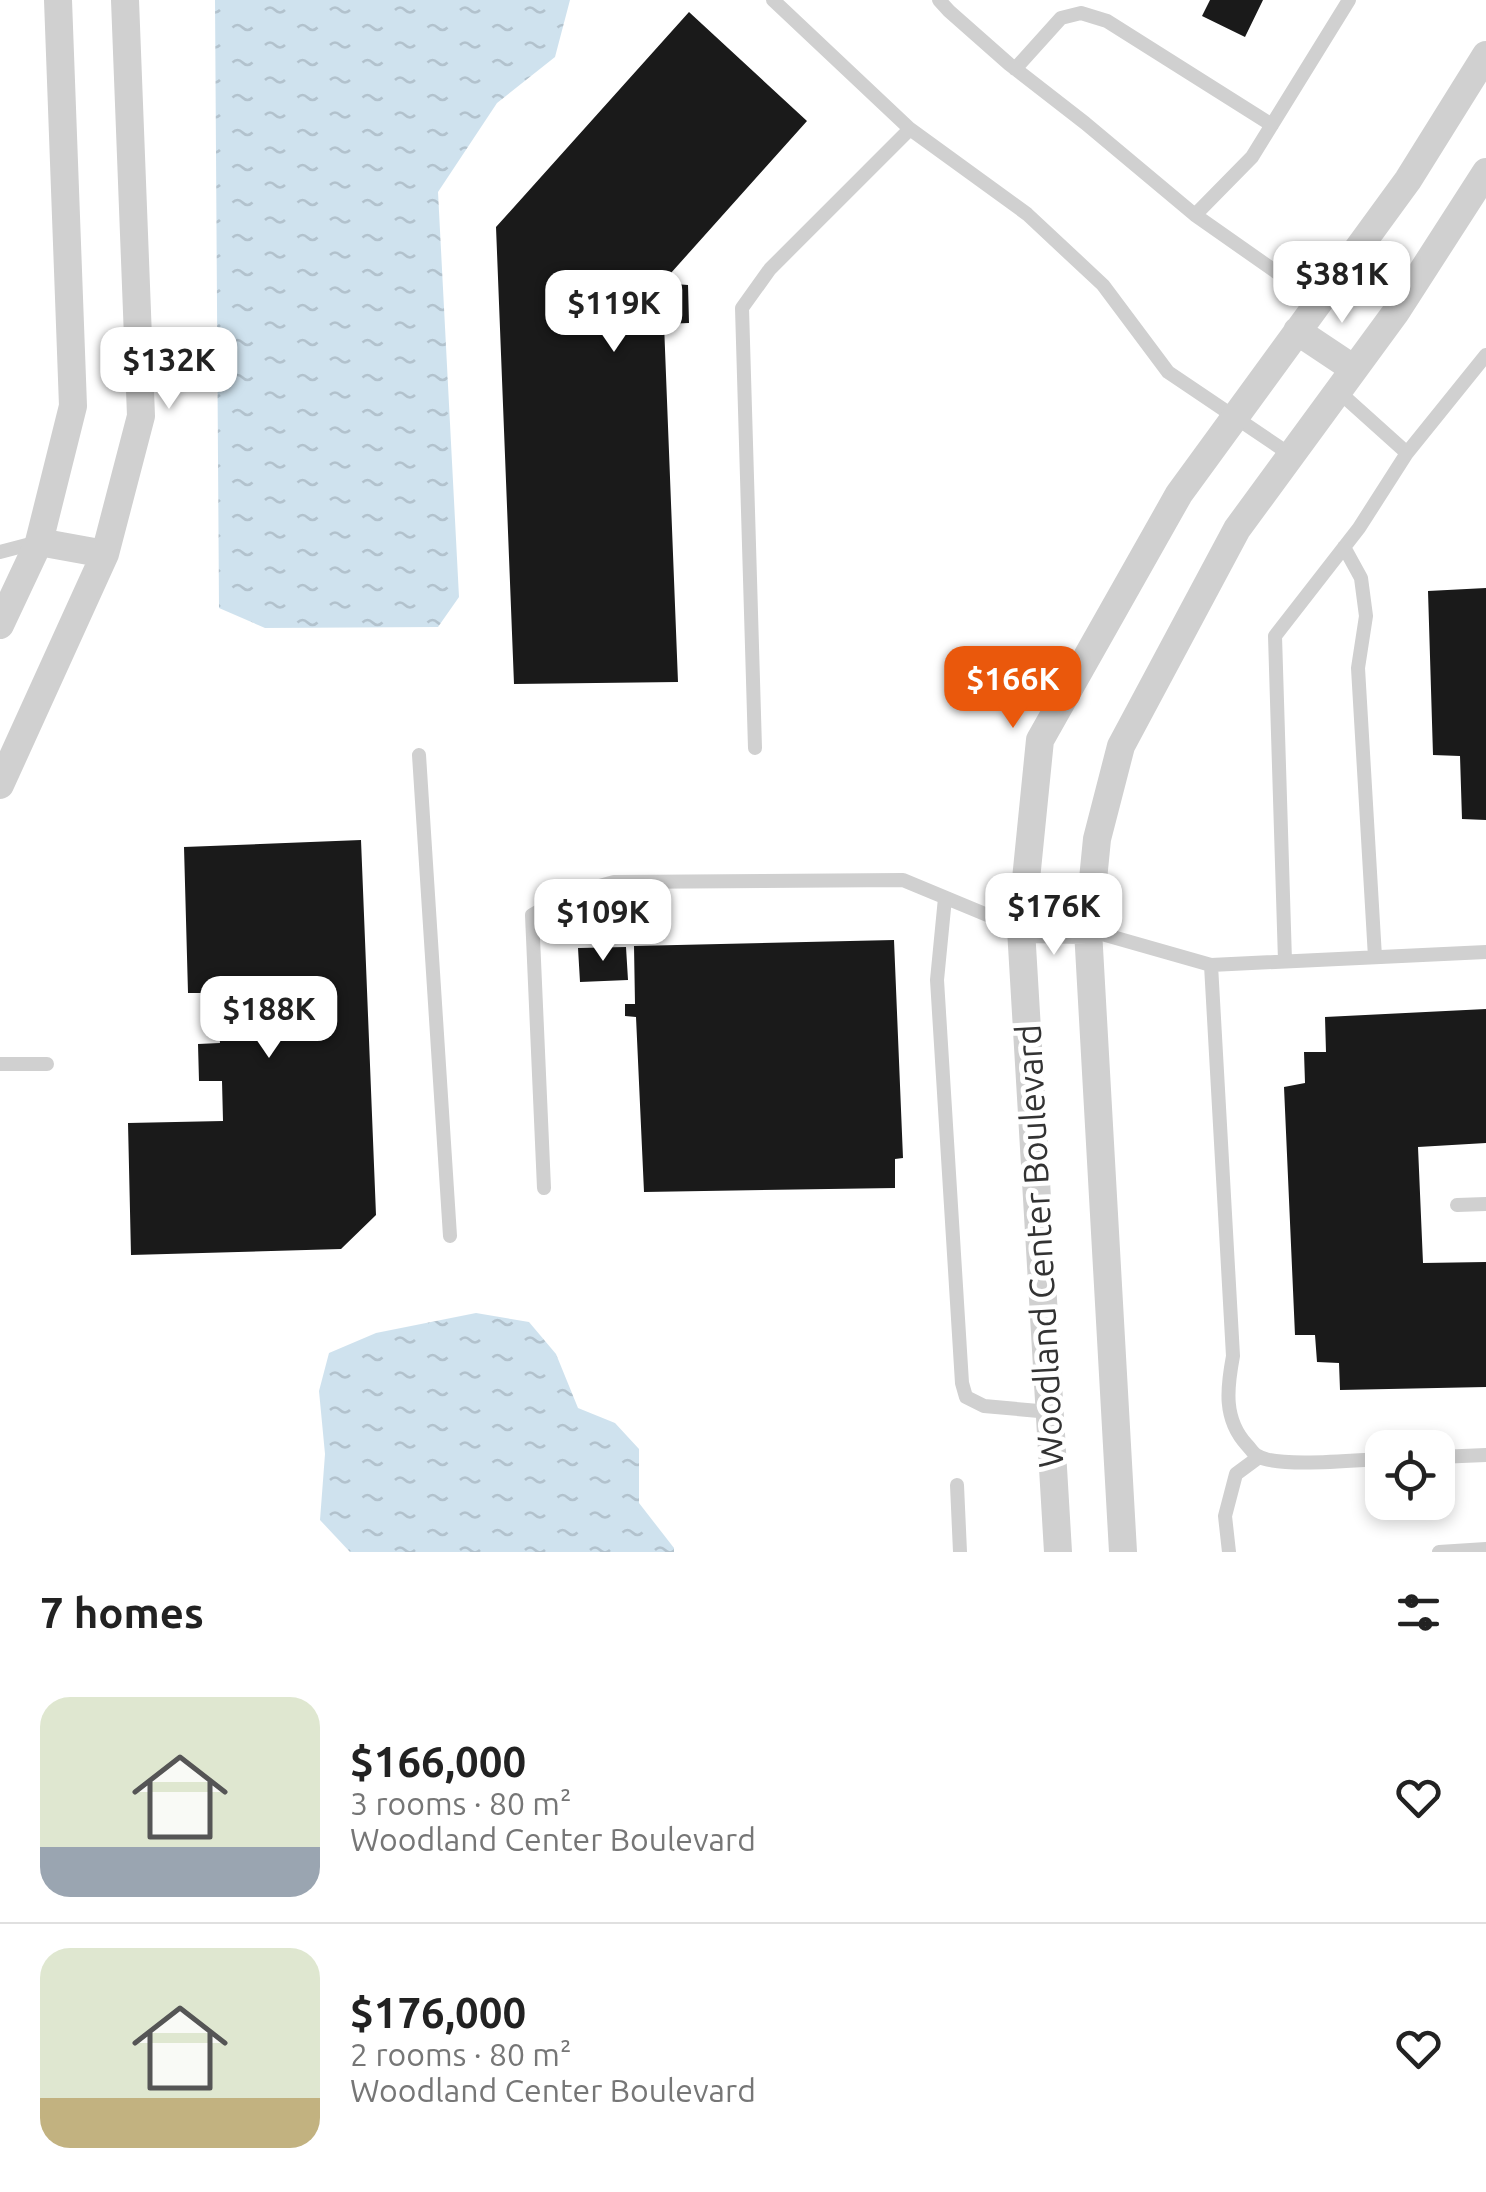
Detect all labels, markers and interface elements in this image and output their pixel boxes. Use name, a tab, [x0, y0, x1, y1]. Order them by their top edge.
pin: $381K	[1272, 241, 1412, 326]
text: $381K	[1295, 255, 1389, 291]
pin: $119K	[544, 270, 684, 355]
text: $119K	[567, 284, 661, 320]
pin: $132K	[99, 327, 239, 412]
text: $132K	[122, 341, 216, 377]
pin: $166K	[943, 646, 1083, 731]
text: $166K	[966, 660, 1060, 696]
pin: $176K	[984, 873, 1124, 958]
pin: $109K	[533, 879, 673, 964]
text: $176K	[1007, 887, 1101, 923]
text: $109K	[556, 893, 650, 929]
pin: $188K	[199, 976, 339, 1061]
text: $188K	[222, 990, 316, 1026]
street label: Woodland Center Boulevard	[1007, 1023, 1071, 1469]
map controls	[1365, 1430, 1455, 1520]
button: locate	[1365, 1430, 1455, 1520]
icon: filters	[1391, 1585, 1446, 1640]
text: 7 homes	[40, 1589, 204, 1636]
icon: home	[120, 1737, 240, 1857]
text: $166,000	[350, 1738, 526, 1785]
icon: heart	[1391, 1770, 1446, 1825]
text: 3 rooms · 80 m²	[350, 1785, 571, 1821]
text: Woodland Center Boulevard	[350, 1821, 756, 1857]
icon: home	[120, 1988, 240, 2108]
text: $176,000	[350, 1989, 526, 2036]
icon: heart	[1391, 2021, 1446, 2076]
text: 2 rooms · 80 m²	[350, 2036, 571, 2072]
text: Woodland Center Boulevard	[350, 2072, 756, 2108]

